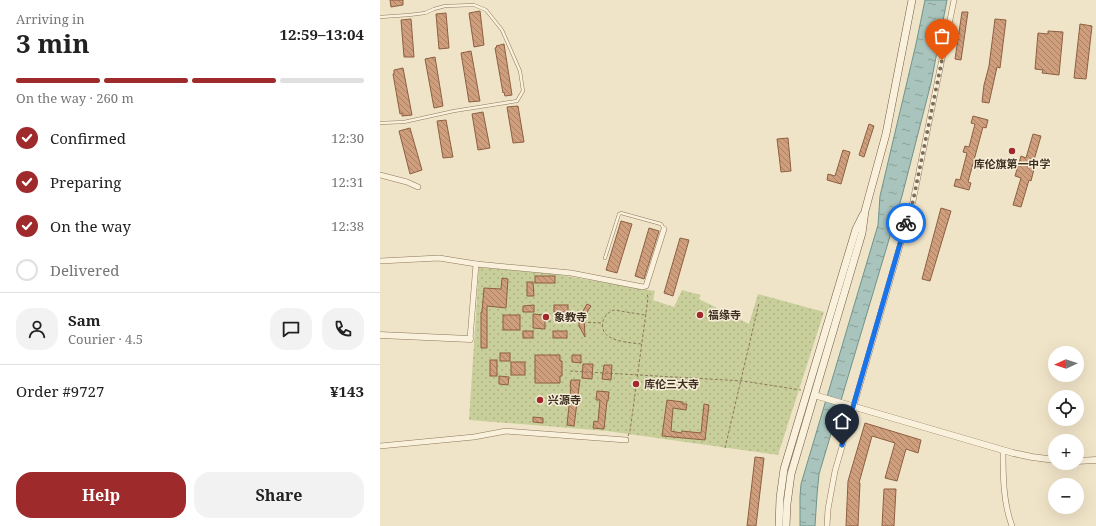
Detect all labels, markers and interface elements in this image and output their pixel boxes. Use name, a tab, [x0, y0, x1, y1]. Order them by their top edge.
text: Arriving in	[16, 10, 85, 28]
pin	[925, 19, 959, 60]
text: 12:59–13:04	[280, 24, 364, 44]
text: 3 min	[16, 25, 90, 61]
icon: bag	[931, 25, 953, 47]
text: On the way · 260 m	[16, 89, 134, 107]
icon: check	[16, 127, 38, 149]
text: Confirmed	[50, 128, 126, 148]
text: 12:30	[331, 129, 364, 147]
marker: 库伦旗第一中学	[1007, 146, 1017, 156]
place label: 库伦旗第一中学	[974, 156, 1051, 171]
icon: check	[16, 171, 38, 193]
text: Preparing	[50, 172, 121, 192]
text: 12:31	[331, 173, 364, 191]
courier	[886, 203, 926, 243]
icon: bike	[895, 212, 917, 234]
icon: check	[16, 215, 38, 237]
text: On the way	[50, 216, 131, 236]
text: 12:38	[331, 217, 364, 235]
text: Delivered	[50, 260, 119, 280]
place label: 福缘寺	[708, 307, 741, 322]
button: person	[16, 308, 58, 350]
button: chat	[270, 308, 312, 350]
button: phone	[322, 308, 364, 350]
place label: 象教寺	[554, 309, 587, 324]
text: Sam	[68, 310, 100, 330]
marker: 福缘寺	[695, 310, 705, 320]
marker: 象教寺	[541, 312, 551, 322]
text: Courier · 4.5	[68, 330, 143, 348]
north arrow	[1048, 346, 1084, 382]
map controls	[1048, 346, 1084, 514]
place label: 库伦三大寺	[644, 376, 699, 391]
marker: 库伦三大寺	[631, 379, 641, 389]
text: Order #9727	[16, 381, 104, 401]
text: ¥143	[330, 381, 364, 401]
button: locate	[1048, 390, 1084, 426]
place label: 兴源寺	[548, 392, 581, 407]
marker: 兴源寺	[535, 395, 545, 405]
pin	[825, 404, 859, 445]
icon: home	[831, 410, 853, 432]
button: +	[1048, 434, 1084, 470]
button: Help	[16, 472, 186, 518]
button: Share	[194, 472, 364, 518]
button: −	[1048, 478, 1084, 514]

